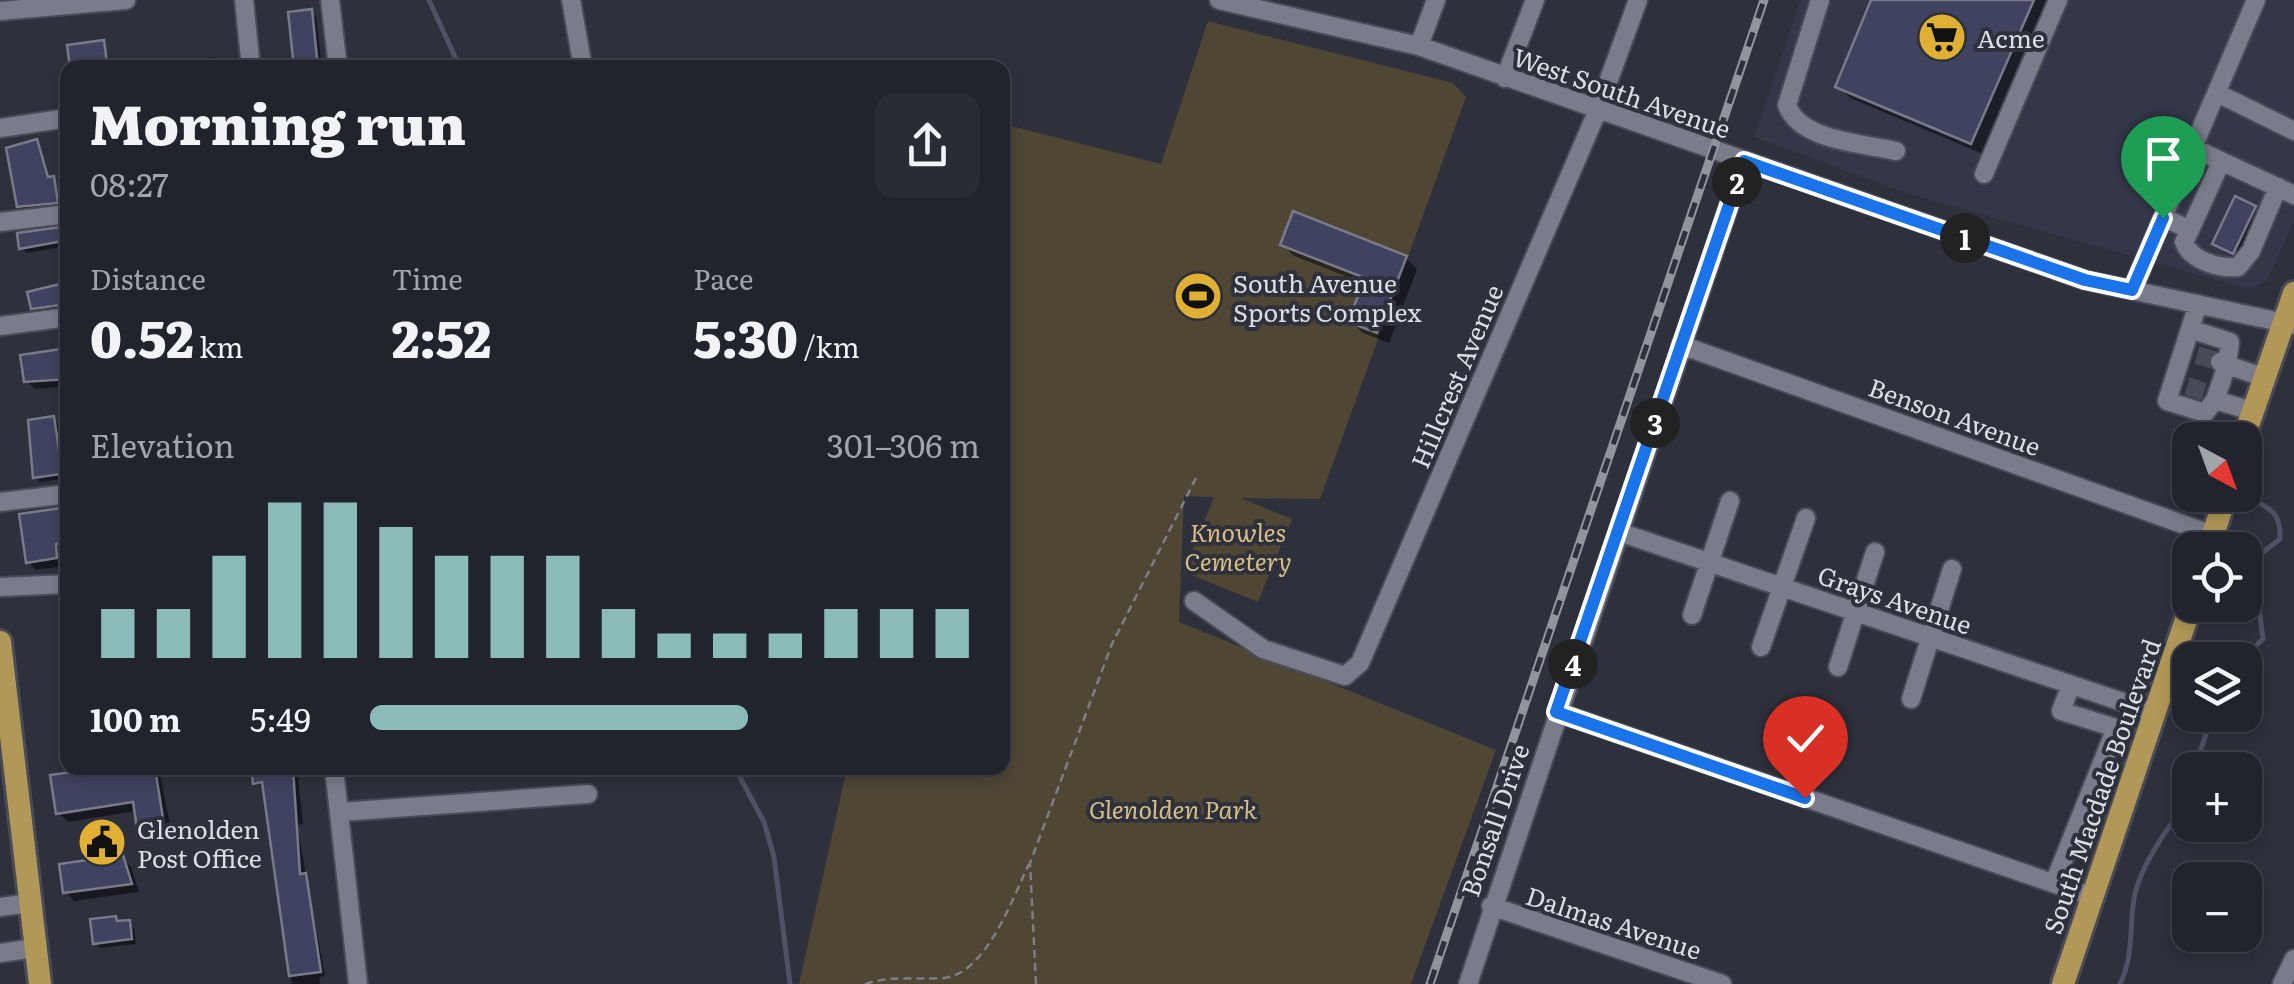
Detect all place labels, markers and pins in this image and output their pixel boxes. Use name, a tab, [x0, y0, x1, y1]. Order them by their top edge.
supermarket icon: Acme	[1916, 11, 1968, 63]
place label: Acme	[1977, 19, 2045, 56]
pin	[2121, 116, 2206, 219]
pin: 2	[1712, 157, 1762, 207]
pin: 1	[1940, 213, 1990, 263]
place label: South Avenue Sports Complex	[1233, 264, 1422, 330]
sports icon: South Avenue Sports Complex	[1172, 270, 1224, 322]
pin: 3	[1630, 398, 1680, 448]
pin: 4	[1548, 639, 1598, 689]
pin	[1763, 696, 1848, 799]
place label: Glenolden Post Office	[137, 810, 262, 876]
public building icon: Glenolden Post Office	[76, 816, 128, 868]

